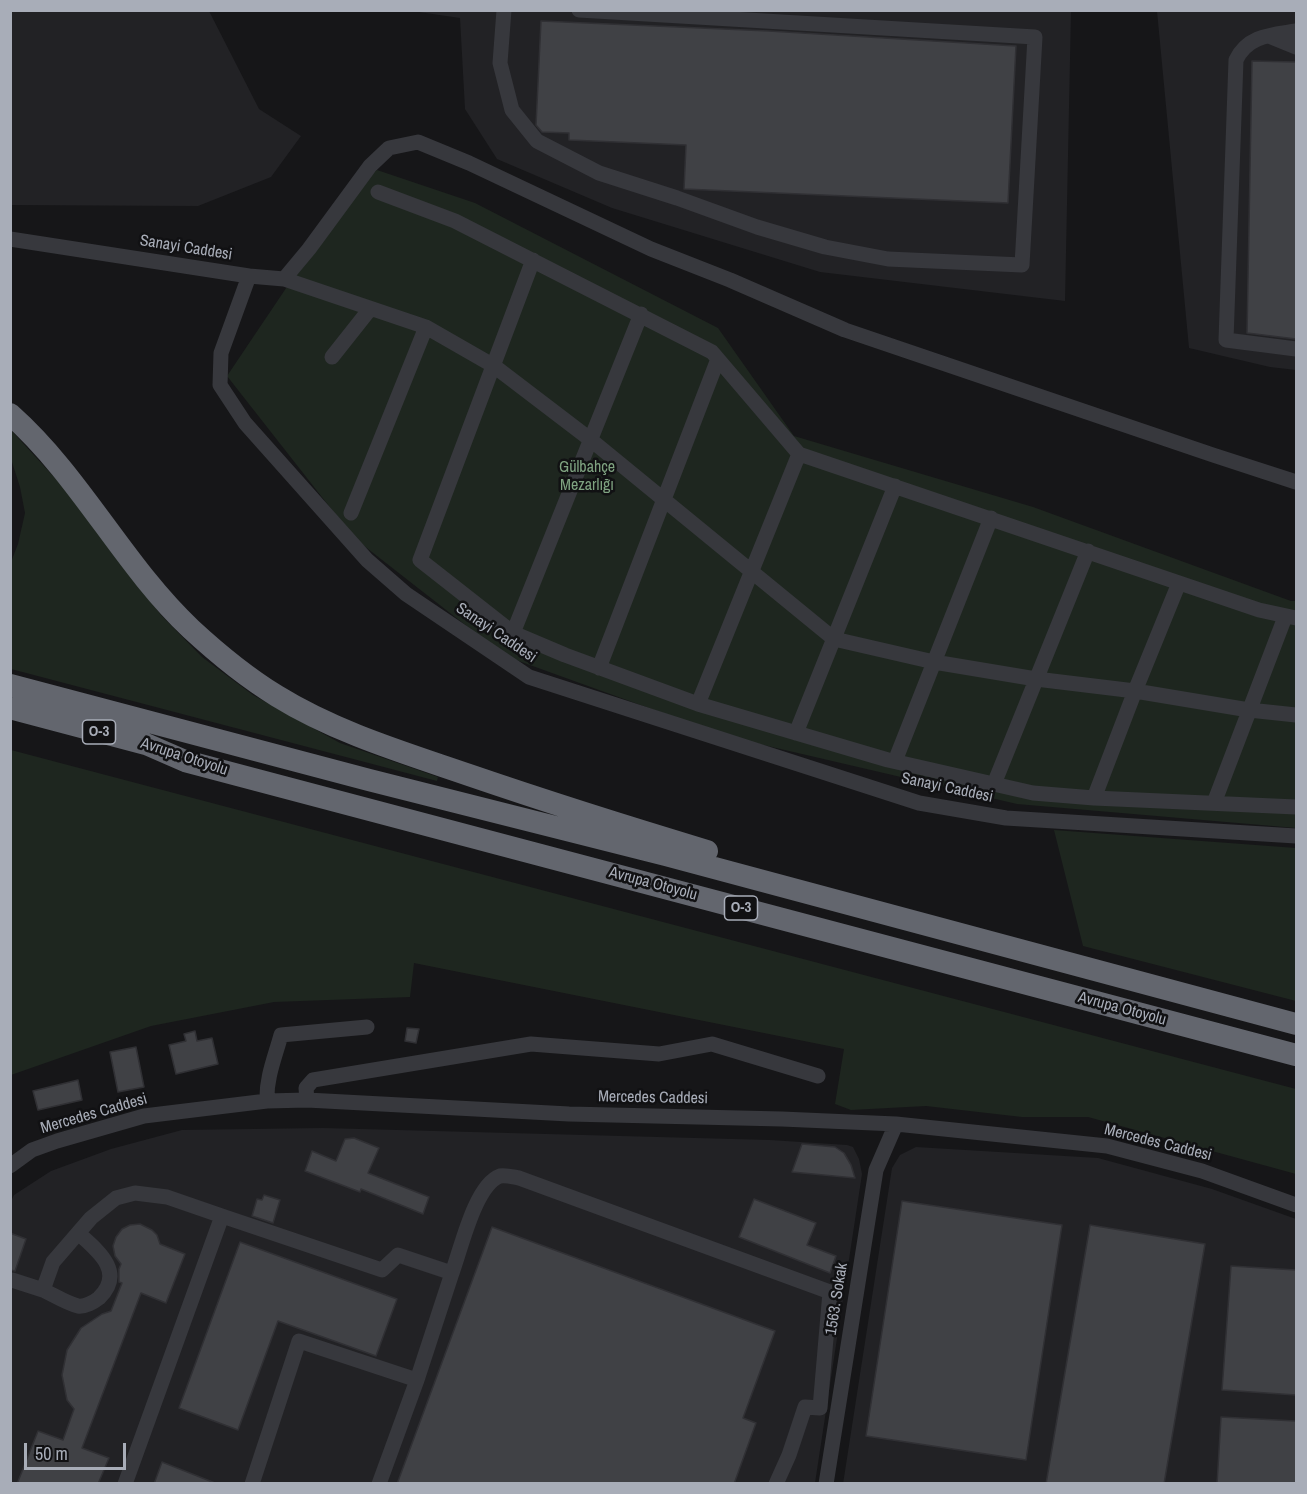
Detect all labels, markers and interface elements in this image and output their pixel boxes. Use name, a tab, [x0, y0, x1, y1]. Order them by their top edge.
street label: Sanayi Caddesi	[138, 231, 234, 265]
park label: Gülbahçe Mezarlığı	[559, 458, 615, 496]
street label: Sanayi Caddesi	[452, 599, 540, 667]
road number: O-3	[82, 720, 116, 744]
street label: Avrupa Otoyolu	[138, 734, 230, 780]
street label: Sanayi Caddesi	[899, 769, 995, 807]
street label: Avrupa Otoyolu	[607, 863, 699, 905]
road number: O-3	[724, 896, 758, 920]
street label: Avrupa Otoyolu	[1076, 988, 1168, 1030]
street label: Mercedes Caddesi	[598, 1087, 708, 1109]
street label: Mercedes Caddesi	[38, 1090, 150, 1138]
street label: Mercedes Caddesi	[1102, 1120, 1214, 1166]
street label: 1563. Sokak	[822, 1261, 852, 1337]
scale bar	[27, 1431, 129, 1469]
text: 50 m	[35, 1441, 68, 1466]

